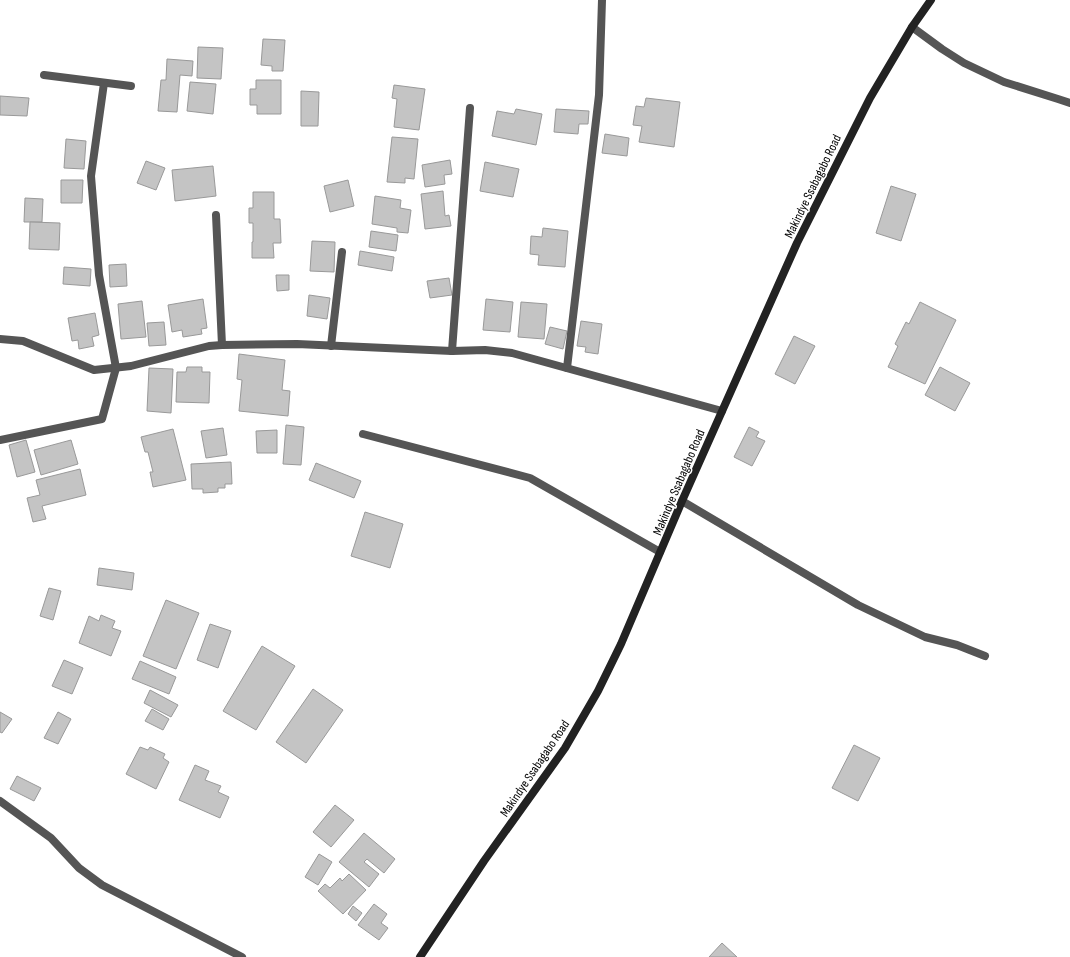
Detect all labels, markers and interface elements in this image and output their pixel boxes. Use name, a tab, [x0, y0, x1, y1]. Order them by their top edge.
street label: Makindye Ssabagabo Road	[781, 132, 845, 241]
street label: Makindye Ssabagabo Road	[649, 427, 708, 538]
street label: Makindye Ssabagabo Road	[496, 717, 573, 820]

